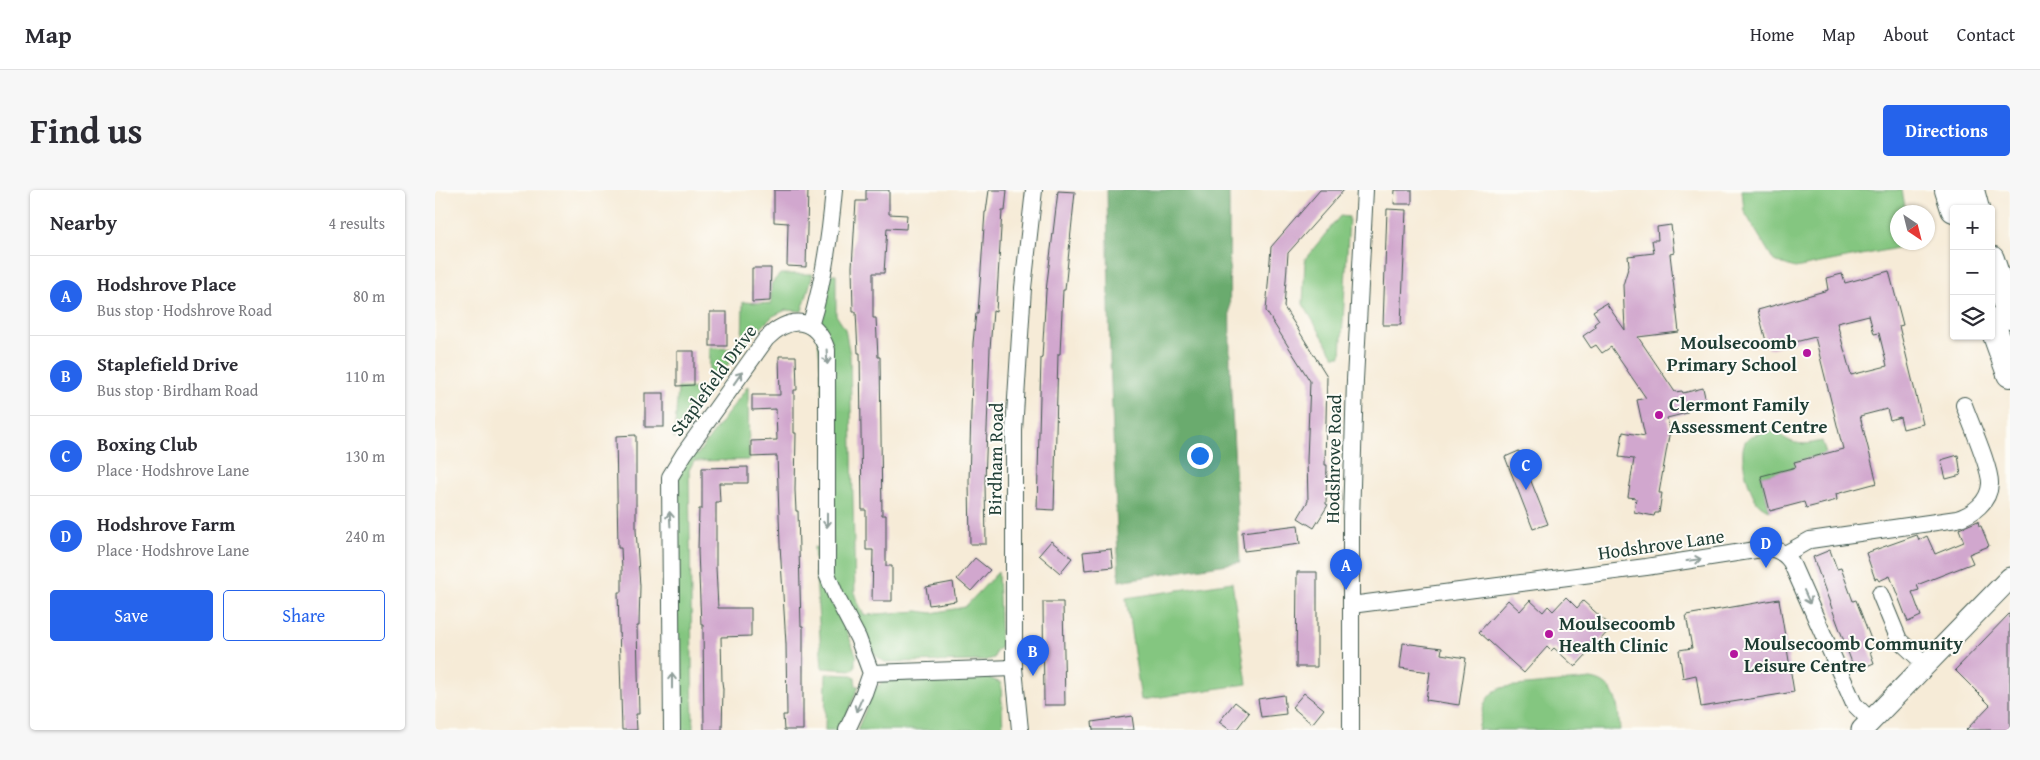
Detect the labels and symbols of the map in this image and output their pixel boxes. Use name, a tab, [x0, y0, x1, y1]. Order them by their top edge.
north arrow	[1890, 205, 1935, 250]
street label: Staplefield Drive	[663, 318, 763, 442]
place label: Moulsecoomb Primary School	[1667, 328, 1797, 378]
marker: Moulsecoomb Primary School	[1801, 347, 1813, 359]
one-way arrow	[822, 349, 831, 365]
one-way arrow	[733, 371, 743, 385]
place label: Clermont Family Assessment Centre	[1669, 390, 1828, 440]
street label: Hodshrove Road	[1318, 393, 1348, 524]
street label: Birdham Road	[980, 401, 1010, 516]
marker: Clermont Family Assessment Centre	[1653, 409, 1665, 421]
your location	[1187, 443, 1213, 469]
pin: C	[1510, 449, 1542, 490]
one-way arrow	[665, 511, 675, 528]
one-way arrow	[822, 511, 832, 527]
street label: Hodshrove Lane	[1596, 521, 1726, 567]
pin: D	[1750, 527, 1782, 568]
pin: A	[1330, 549, 1362, 590]
one-way arrow	[1685, 554, 1701, 564]
one-way arrow	[1803, 590, 1812, 605]
place label: Moulsecoomb Health Clinic	[1559, 609, 1675, 659]
marker: Moulsecoomb Health Clinic	[1543, 628, 1555, 640]
place label: Moulsecoomb Community Leisure Centre	[1744, 629, 1963, 679]
pin: B	[1017, 635, 1049, 676]
marker: Moulsecoomb Community Leisure Centre	[1728, 648, 1740, 660]
one-way arrow	[667, 674, 677, 690]
one-way arrow	[853, 697, 863, 712]

